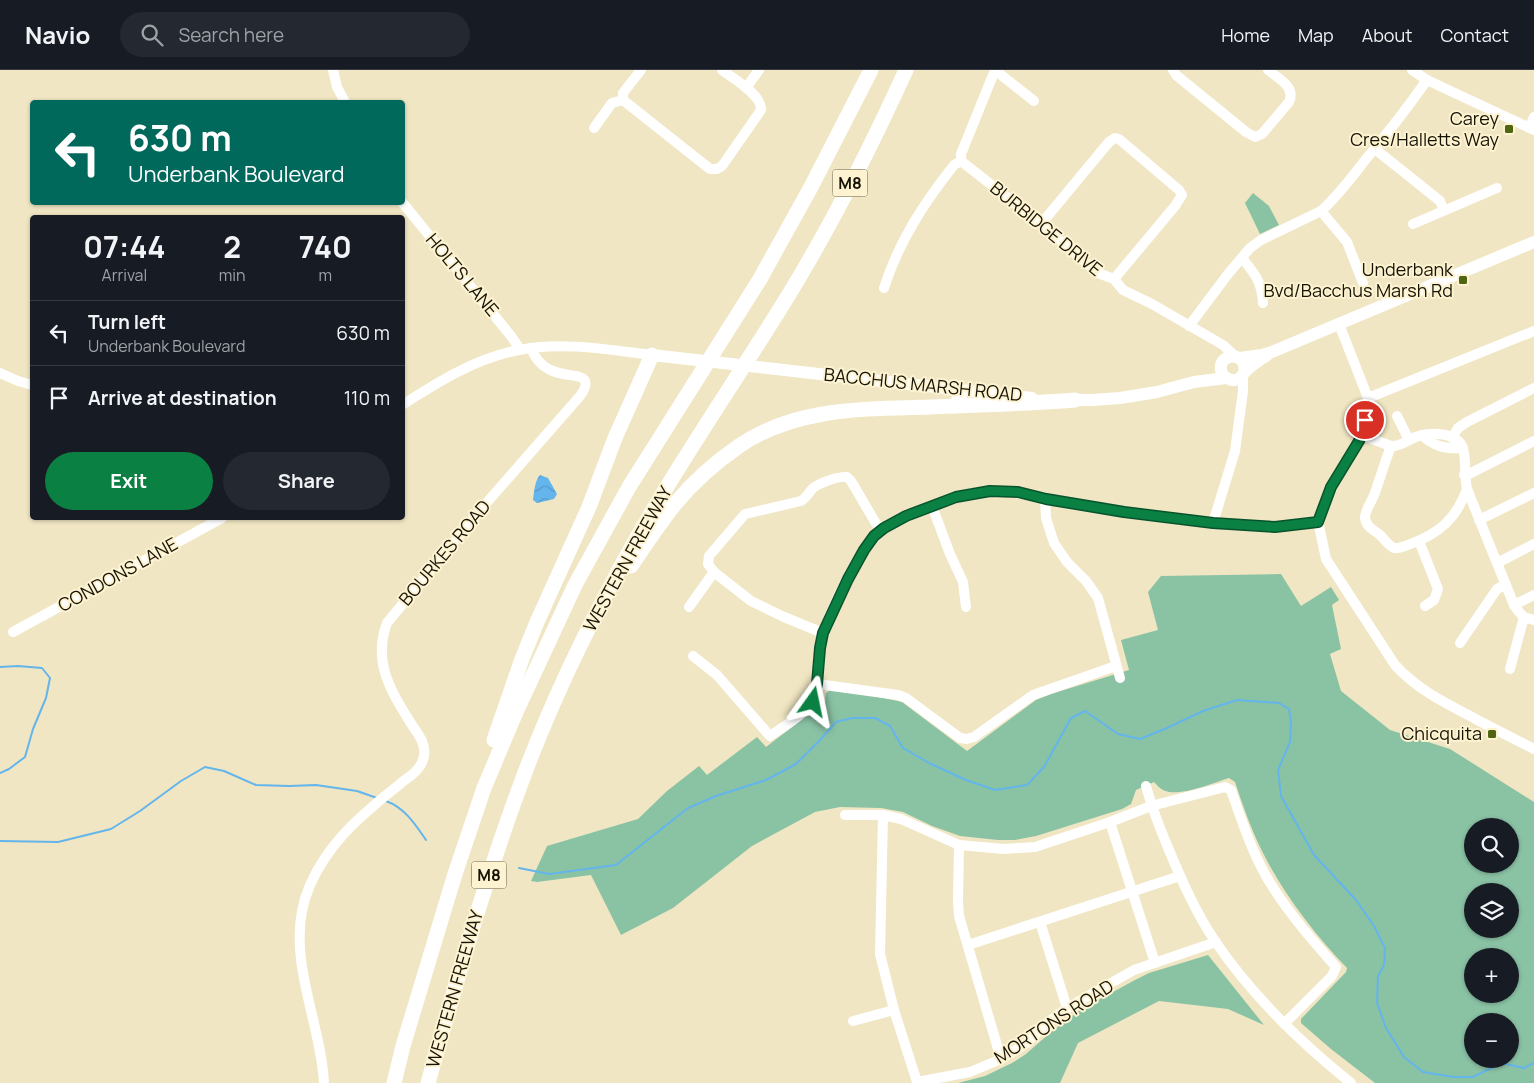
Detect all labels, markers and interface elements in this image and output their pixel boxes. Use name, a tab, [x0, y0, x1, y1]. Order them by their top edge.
search box	[120, 12, 470, 57]
text: Navio	[25, 18, 90, 51]
icon: search	[138, 21, 166, 49]
text: Search here	[178, 22, 284, 48]
text: Home	[1221, 23, 1270, 47]
text: Map	[1298, 23, 1334, 47]
text: About	[1362, 23, 1412, 47]
text: Contact	[1440, 23, 1509, 47]
place label: Carey Cres/Halletts Way	[1350, 106, 1500, 151]
text: 630 m	[128, 114, 232, 162]
icon: left	[45, 120, 110, 185]
marker: Carey Cres/Halletts Way	[1503, 123, 1515, 135]
text: Underbank Boulevard	[128, 159, 345, 189]
road number: M8	[832, 170, 868, 196]
street label: BURBIDGE DRIVE	[986, 176, 1108, 281]
text: 07:44	[83, 226, 165, 267]
text: 2	[223, 226, 241, 267]
text: 740	[299, 226, 352, 267]
street label: HOLTS LANE	[421, 228, 505, 321]
place label: Underbank Bvd/Bacchus Marsh Rd	[1263, 257, 1454, 302]
text: Arrival	[102, 264, 147, 286]
text: min	[219, 264, 246, 286]
text: m	[318, 264, 332, 286]
marker: Underbank Bvd/Bacchus Marsh Rd	[1457, 274, 1469, 286]
text: Turn left	[88, 309, 166, 335]
icon: left	[45, 319, 73, 347]
text: 630 m	[336, 320, 390, 346]
text: Underbank Boulevard	[88, 335, 245, 357]
street label: BACCHUS MARSH ROAD	[823, 362, 1023, 406]
icon: arrive	[45, 384, 73, 412]
text: Arrive at destination	[88, 385, 277, 411]
text: 110 m	[344, 385, 390, 411]
pin	[1344, 399, 1386, 441]
icon: arrive	[1351, 406, 1379, 434]
button: Exit	[45, 452, 213, 510]
button: Share	[223, 452, 390, 510]
street label: WESTERN FREEWAY	[577, 481, 678, 636]
street label: BOURKES ROAD	[393, 495, 495, 610]
street label: CONDONS LANE	[53, 531, 182, 617]
position arrow	[786, 675, 838, 727]
place label: Chicquita	[1401, 721, 1482, 745]
marker: Chicquita	[1486, 728, 1498, 740]
map controls	[1464, 818, 1519, 1068]
button: search	[1464, 818, 1519, 873]
road number: M8	[472, 862, 506, 888]
button: layers	[1464, 883, 1519, 938]
street label: WESTERN FREEWAY	[420, 906, 488, 1070]
button: +	[1464, 948, 1519, 1003]
street label: MORTONS ROAD	[989, 974, 1118, 1069]
button: −	[1464, 1013, 1519, 1068]

